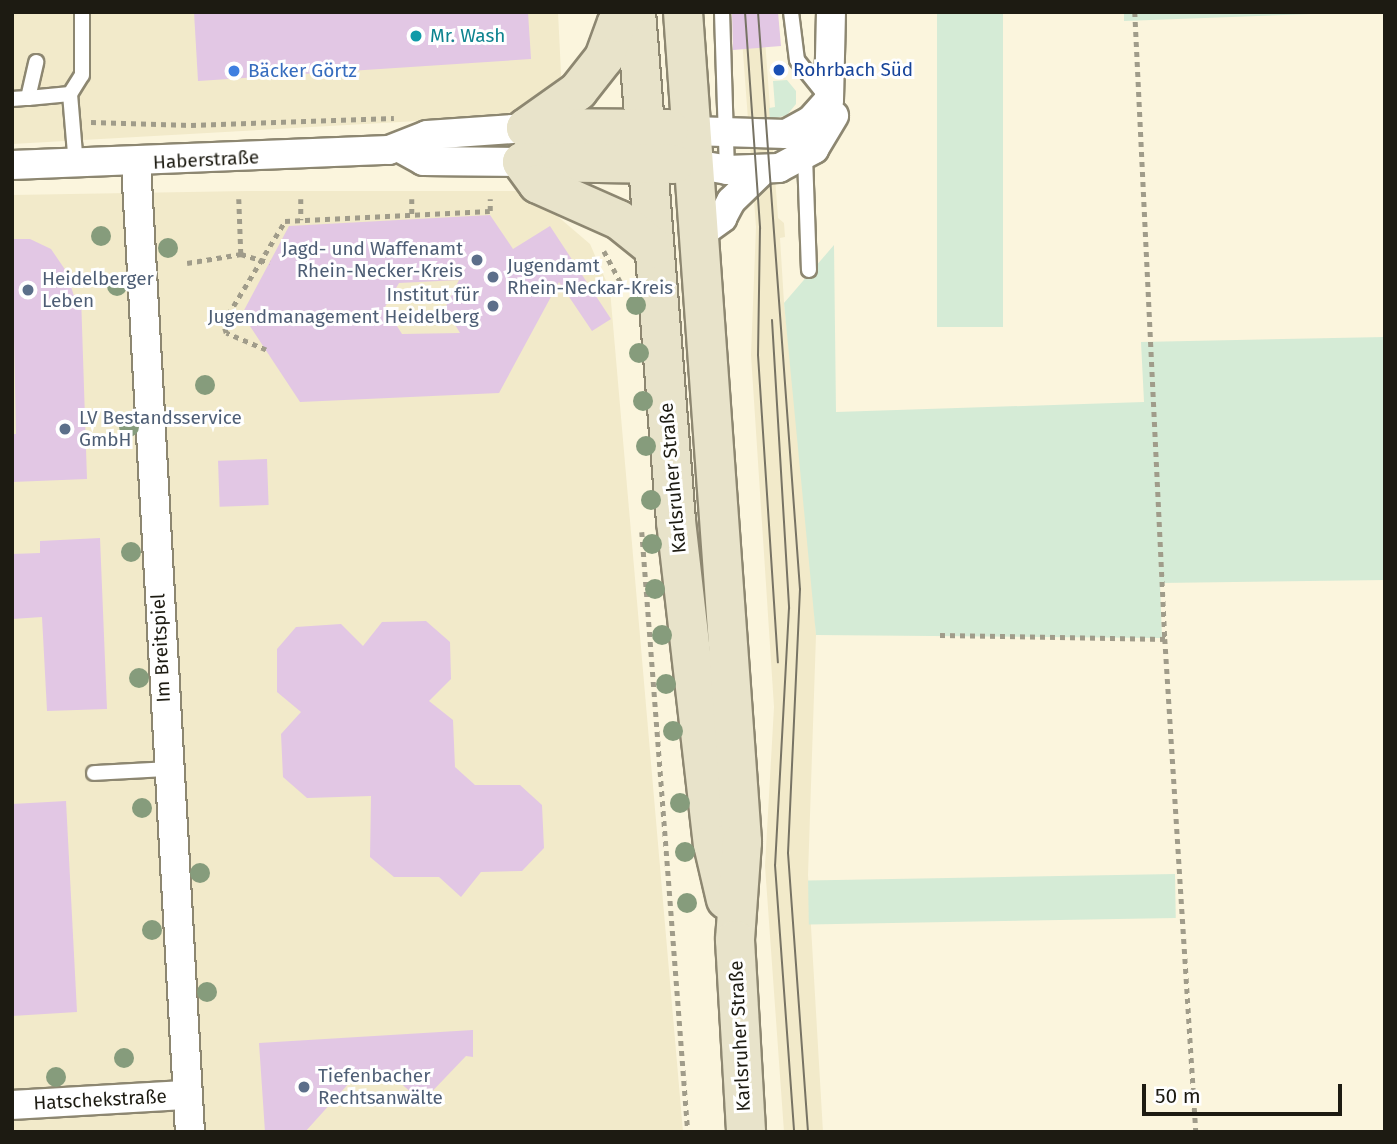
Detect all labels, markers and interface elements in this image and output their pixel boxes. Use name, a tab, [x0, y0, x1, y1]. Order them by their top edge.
place label: Mr. Wash	[430, 25, 505, 47]
marker: Mr. Wash	[408, 28, 424, 44]
place label: Rohrbach Süd	[793, 59, 913, 81]
place label: Bäcker Görtz	[248, 60, 357, 82]
marker: Rohrbach Süd	[771, 62, 787, 78]
marker: Bäcker Görtz	[226, 63, 242, 79]
street label: Haberstraße	[152, 146, 260, 174]
place label: Jagd- und Waffenamt Rhein-Necker-Kreis	[282, 238, 463, 282]
marker: Jagd- und Waffenamt Rhein-Necker-Kreis	[469, 252, 485, 268]
place label: Jugendamt Rhein-Neckar-Kreis	[507, 255, 673, 299]
place label: Heidelberger Leben	[42, 268, 154, 312]
marker: Jugendamt Rhein-Neckar-Kreis	[485, 269, 501, 285]
marker: Heidelberger Leben	[20, 282, 36, 298]
place label: Institut für Jugendmanagement Heidelberg	[208, 284, 479, 328]
marker: Institut für Jugendmanagement Heidelberg	[485, 298, 501, 314]
street label: Karlsruher Straße	[655, 402, 691, 554]
place label: LV Bestandsservice GmbH	[79, 407, 242, 451]
marker: LV Bestandsservice GmbH	[57, 421, 73, 437]
street label: Im Breitspiel	[147, 593, 175, 703]
street label: Karlsruher Straße	[725, 960, 755, 1112]
place label: Tiefenbacher Rechtsanwälte	[318, 1065, 443, 1109]
scale bar	[1145, 1070, 1344, 1114]
marker: Tiefenbacher Rechtsanwälte	[296, 1079, 312, 1095]
text: 50 m	[1155, 1083, 1201, 1109]
street label: Hatschekstraße	[33, 1085, 167, 1115]

